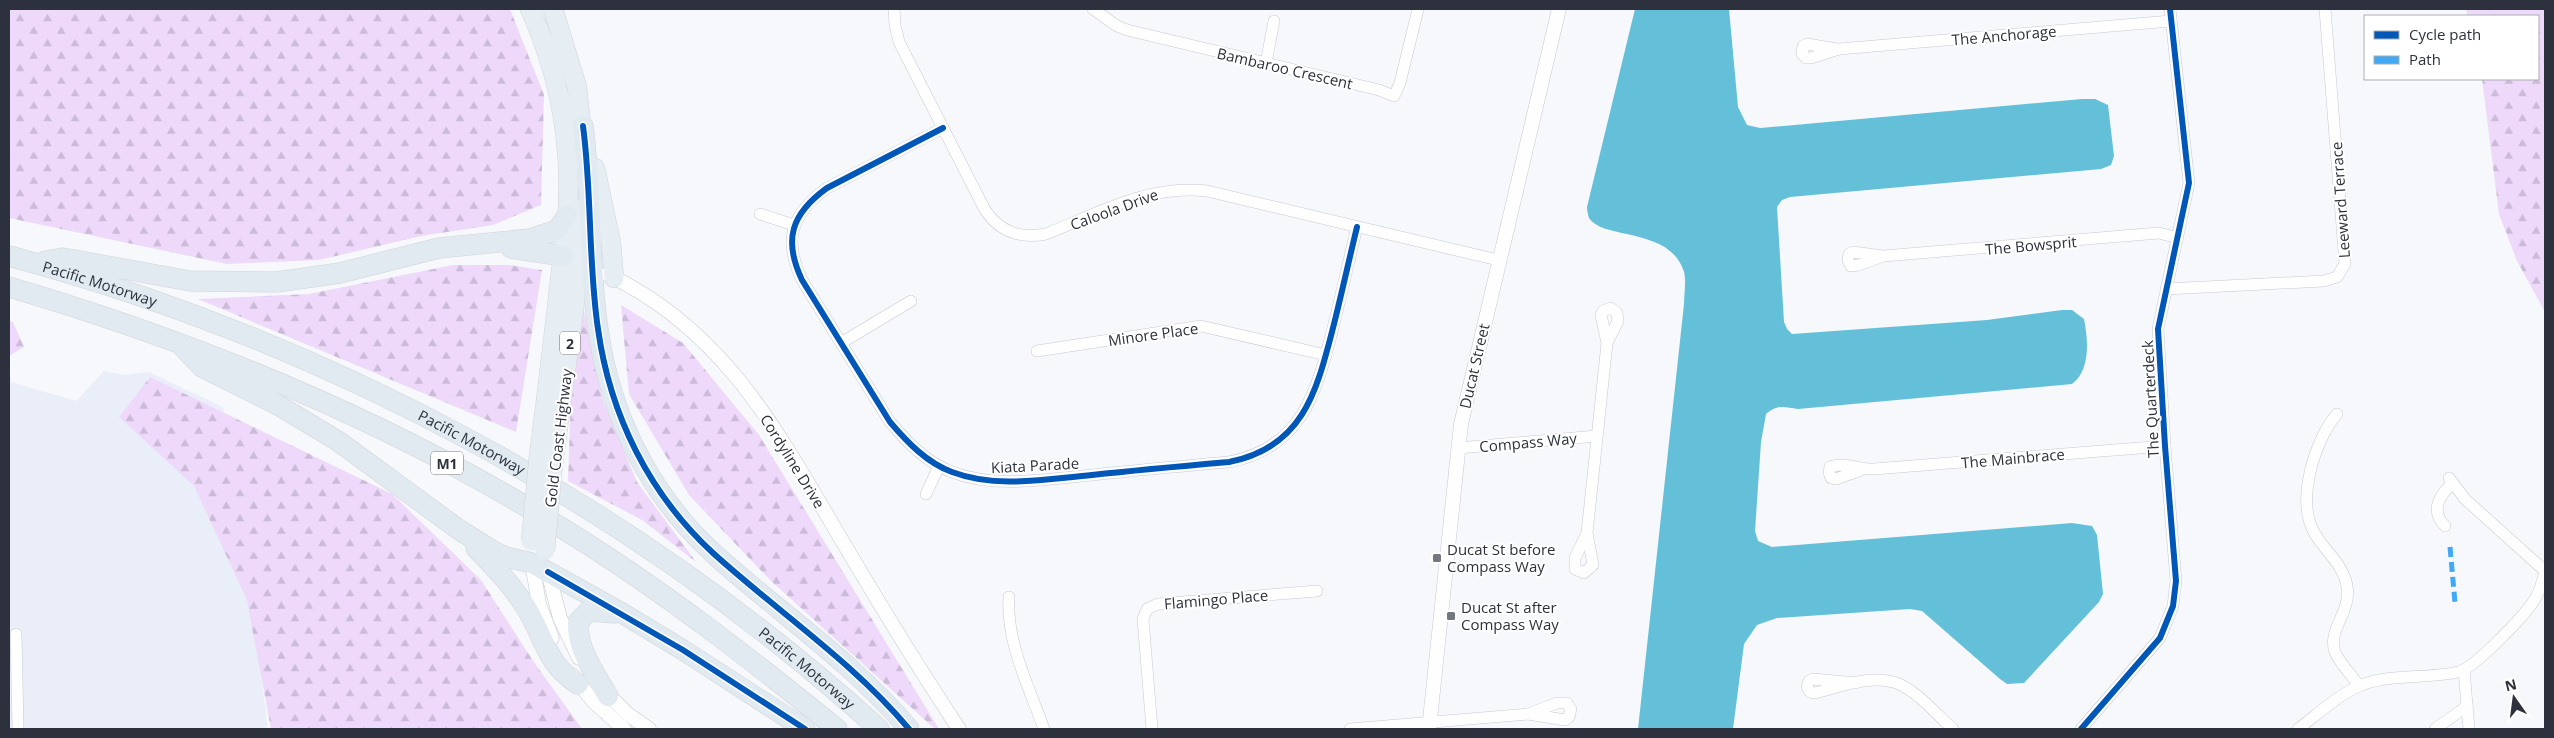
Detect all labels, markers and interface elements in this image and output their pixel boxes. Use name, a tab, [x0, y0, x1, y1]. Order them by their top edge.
legend	[2364, 15, 2539, 80]
street label: The Anchorage	[1951, 20, 2057, 50]
text: Cycle path	[2409, 24, 2481, 44]
street label: Bambaroo Crescent	[1215, 43, 1355, 93]
text: Path	[2409, 49, 2441, 69]
street label: Leeward Terrace	[2326, 141, 2354, 259]
street label: Caloola Drive	[1067, 184, 1161, 234]
street label: The Bowsprit	[1984, 231, 2078, 259]
street label: Pacific Motorway	[40, 256, 160, 311]
street label: Minore Place	[1107, 318, 1199, 350]
street label: Ducat Street	[1454, 321, 1494, 411]
road number: 2	[560, 332, 580, 354]
street label: The Quarterdeck	[2137, 340, 2163, 458]
street label: Gold Coast Highway	[540, 367, 576, 509]
street label: Pacific Motorway	[415, 405, 529, 479]
street label: Cordyline Drive	[756, 410, 830, 512]
street label: Compass Way	[1478, 428, 1578, 456]
street label: The Mainbrace	[1960, 444, 2066, 472]
road number: M1	[431, 452, 463, 474]
street label: Kiata Parade	[990, 453, 1080, 477]
place label: Ducat St before Compass Way	[1447, 539, 1556, 576]
marker: Ducat St before Compass Way	[1431, 552, 1443, 564]
street label: Flamingo Place	[1163, 584, 1269, 614]
place label: Ducat St after Compass Way	[1461, 597, 1559, 634]
marker: Ducat St after Compass Way	[1445, 610, 1457, 622]
street label: Pacific Motorway	[755, 622, 860, 714]
north arrow	[2489, 673, 2539, 723]
text: N	[2503, 674, 2519, 695]

